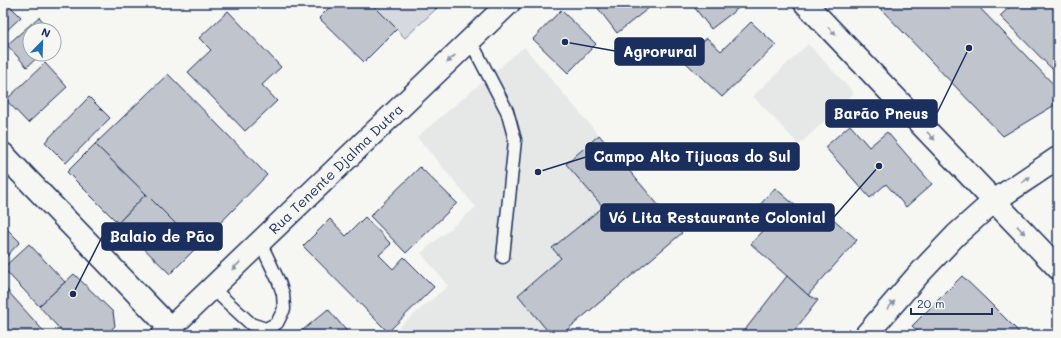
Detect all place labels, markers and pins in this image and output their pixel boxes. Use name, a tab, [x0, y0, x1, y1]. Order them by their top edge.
callout: Agrorural	[615, 38, 704, 65]
callout: Barão Pneus	[826, 100, 937, 127]
callout: Campo Alto Tijucas do Sul	[586, 143, 799, 170]
callout: Vó Lita Restaurante Colonial	[601, 204, 834, 231]
callout: Balaio de Pão	[102, 223, 222, 250]

